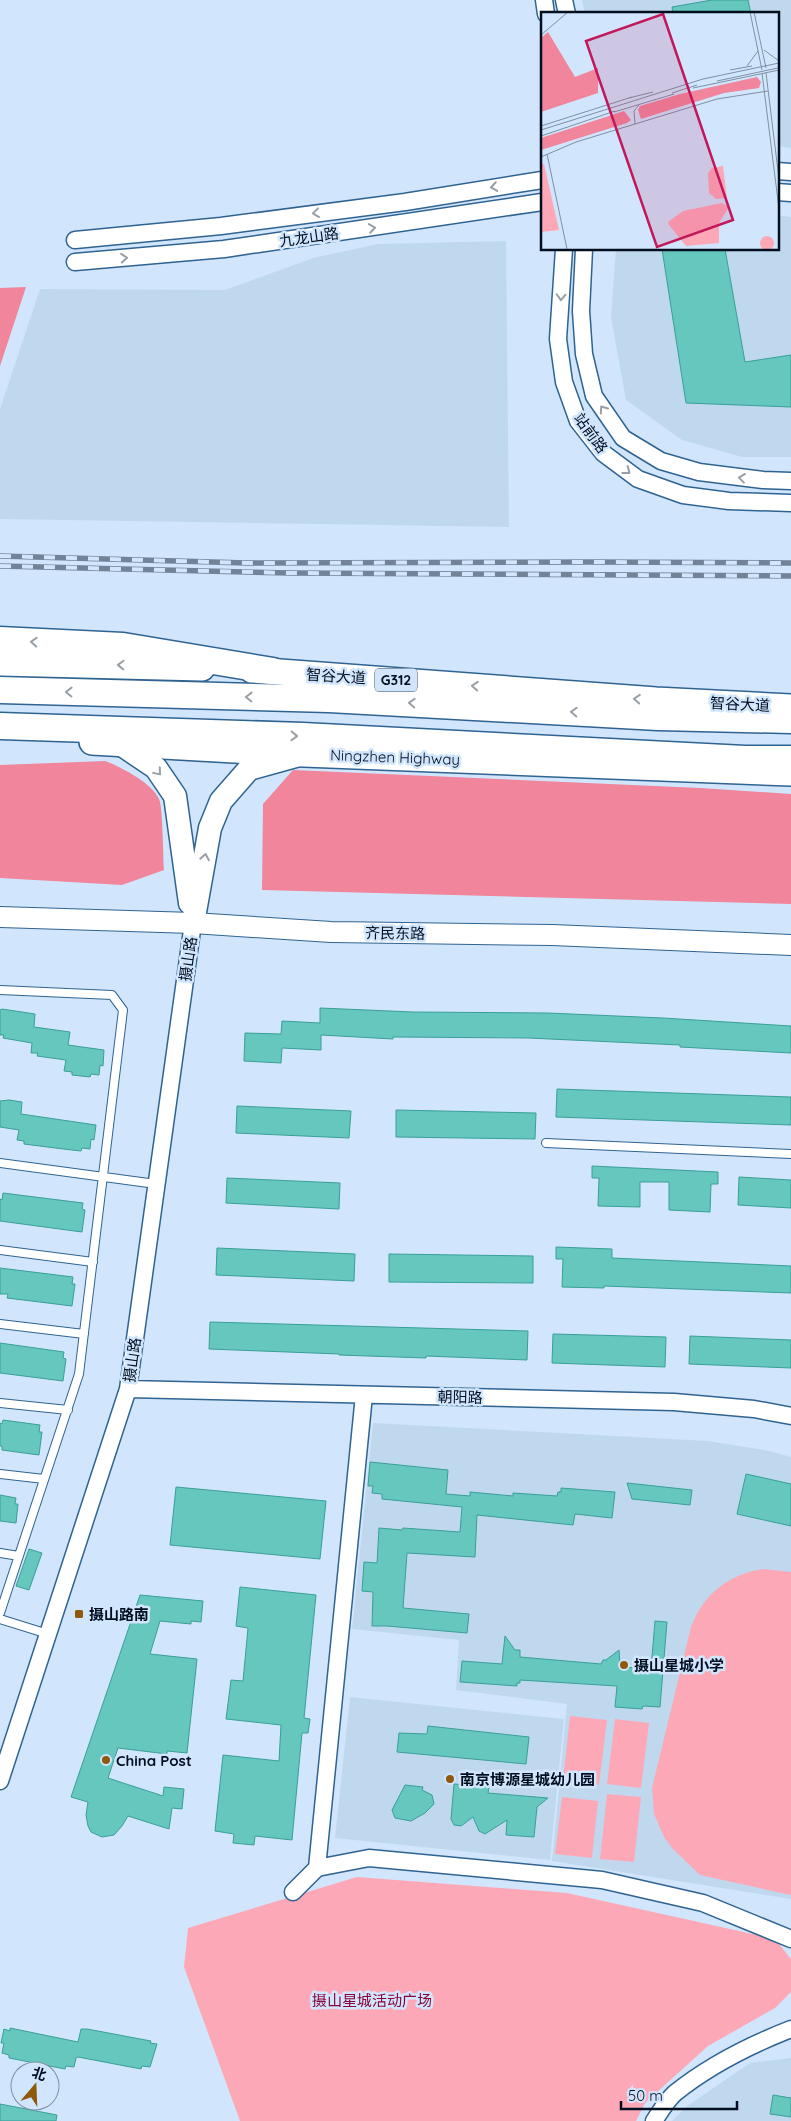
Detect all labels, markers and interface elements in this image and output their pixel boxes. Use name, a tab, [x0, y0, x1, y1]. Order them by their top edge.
inset map	[541, 12, 778, 250]
one-way arrow	[490, 181, 498, 191]
one-way arrow	[312, 207, 320, 218]
street label: 九龙山路	[278, 223, 340, 251]
one-way arrow	[368, 223, 376, 234]
one-way arrow	[120, 253, 128, 264]
one-way arrow	[555, 294, 566, 302]
one-way arrow	[600, 406, 609, 415]
street label: 站前路	[570, 409, 612, 457]
one-way arrow	[621, 466, 630, 474]
one-way arrow	[738, 473, 746, 484]
one-way arrow	[29, 637, 37, 647]
one-way arrow	[117, 660, 125, 671]
street label: 智谷大道	[305, 664, 367, 688]
road number: G312	[375, 668, 417, 692]
one-way arrow	[471, 681, 479, 692]
one-way arrow	[65, 687, 73, 697]
one-way arrow	[245, 692, 253, 702]
street label: 智谷大道	[710, 693, 770, 715]
one-way arrow	[633, 694, 641, 705]
one-way arrow	[408, 698, 416, 709]
one-way arrow	[570, 707, 578, 718]
one-way arrow	[290, 730, 298, 741]
street label: Ningzhen Highway	[330, 745, 460, 769]
one-way arrow	[152, 766, 161, 775]
one-way arrow	[199, 853, 209, 862]
street label: 齐民东路	[365, 923, 425, 943]
street label: 摄山路	[175, 935, 201, 983]
street label: 摄山路	[119, 1336, 145, 1384]
street label: 朝阳路	[437, 1387, 483, 1407]
place label: 摄山路南	[89, 1605, 149, 1624]
marker: 摄山路南	[73, 1608, 85, 1620]
place label: 摄山星城小学	[634, 1656, 724, 1675]
marker: 摄山星城小学	[618, 1659, 630, 1671]
place label: China Post	[116, 1751, 192, 1770]
marker: China Post	[100, 1754, 112, 1766]
place label: 南京博源星城幼儿园	[460, 1770, 595, 1789]
marker: 南京博源星城幼儿园	[444, 1773, 456, 1785]
park label: 摄山星城活动广场	[312, 1991, 432, 2010]
north arrow	[10, 2061, 60, 2111]
text: 北	[30, 2063, 49, 2084]
scale bar	[621, 2078, 737, 2110]
text: 50 m	[628, 2086, 663, 2105]

